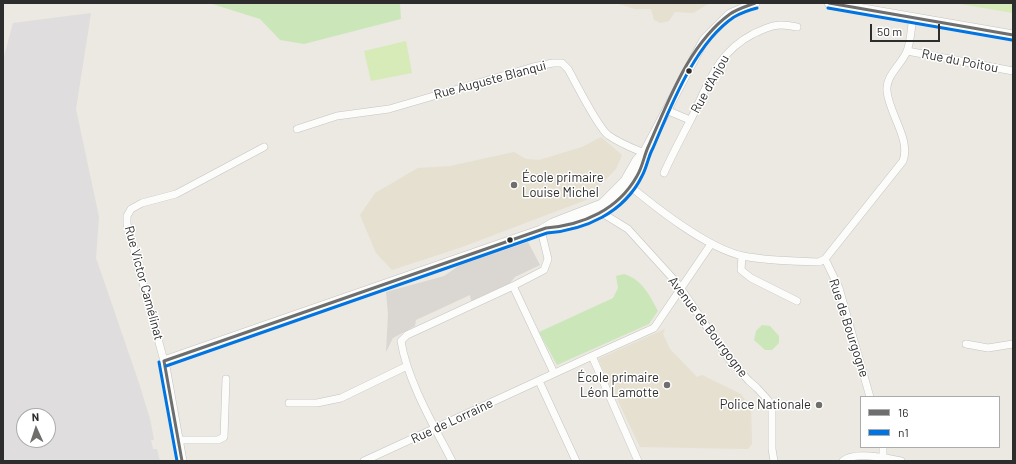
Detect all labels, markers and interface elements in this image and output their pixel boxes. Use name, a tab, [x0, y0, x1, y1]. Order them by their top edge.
scale bar	[872, 16, 942, 42]
text: 50 m	[877, 24, 902, 38]
street label: Rue du Poitou	[920, 46, 1000, 76]
street label: Rue d'Anjou	[688, 52, 732, 116]
street label: Rue Auguste Blanqui	[432, 57, 548, 103]
unlabelled marker	[684, 66, 694, 76]
place label: École primaire Louise Michel	[522, 170, 604, 201]
marker: École primaire Louise Michel	[509, 180, 519, 190]
street label: Rue Victor Camélinat	[121, 224, 167, 342]
unlabelled marker	[505, 235, 515, 245]
street label: Avenue de Bourgogne	[665, 274, 751, 380]
street label: Rue de Bourgogne	[826, 277, 872, 379]
place label: École primaire Léon Lamotte	[577, 370, 659, 401]
marker: École primaire Léon Lamotte	[662, 380, 672, 390]
street label: Rue de Lorraine	[408, 395, 496, 447]
legend	[860, 396, 1000, 448]
place label: Police Nationale	[720, 397, 811, 413]
marker: Police Nationale	[814, 400, 824, 410]
text: 16	[898, 405, 908, 419]
north arrow	[16, 408, 56, 448]
text: N	[31, 410, 39, 423]
text: n1	[898, 425, 909, 439]

